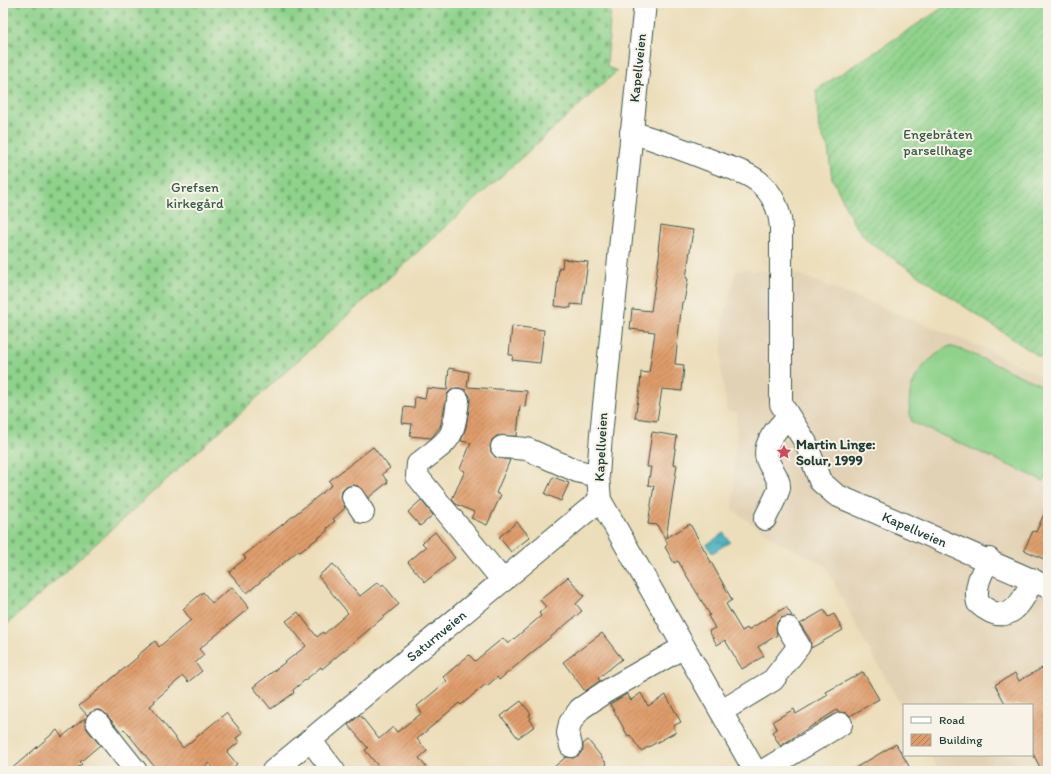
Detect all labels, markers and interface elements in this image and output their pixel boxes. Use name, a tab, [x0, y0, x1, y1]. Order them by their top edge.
street label: Kapellveien	[626, 32, 650, 103]
park label: Engebråten parsellhage	[903, 126, 973, 159]
park label: Grefsen kirkegård	[166, 179, 224, 212]
street label: Kapellveien	[591, 411, 611, 482]
place label: Martin Linge: Solur, 1999	[796, 436, 876, 469]
place icon: Martin Linge: Solur, 1999	[775, 443, 793, 461]
street label: Kapellveien	[880, 508, 950, 551]
street label: Saturnveien	[403, 606, 470, 665]
legend	[903, 704, 1033, 756]
text: Road	[939, 713, 965, 727]
text: Building	[939, 733, 983, 747]

